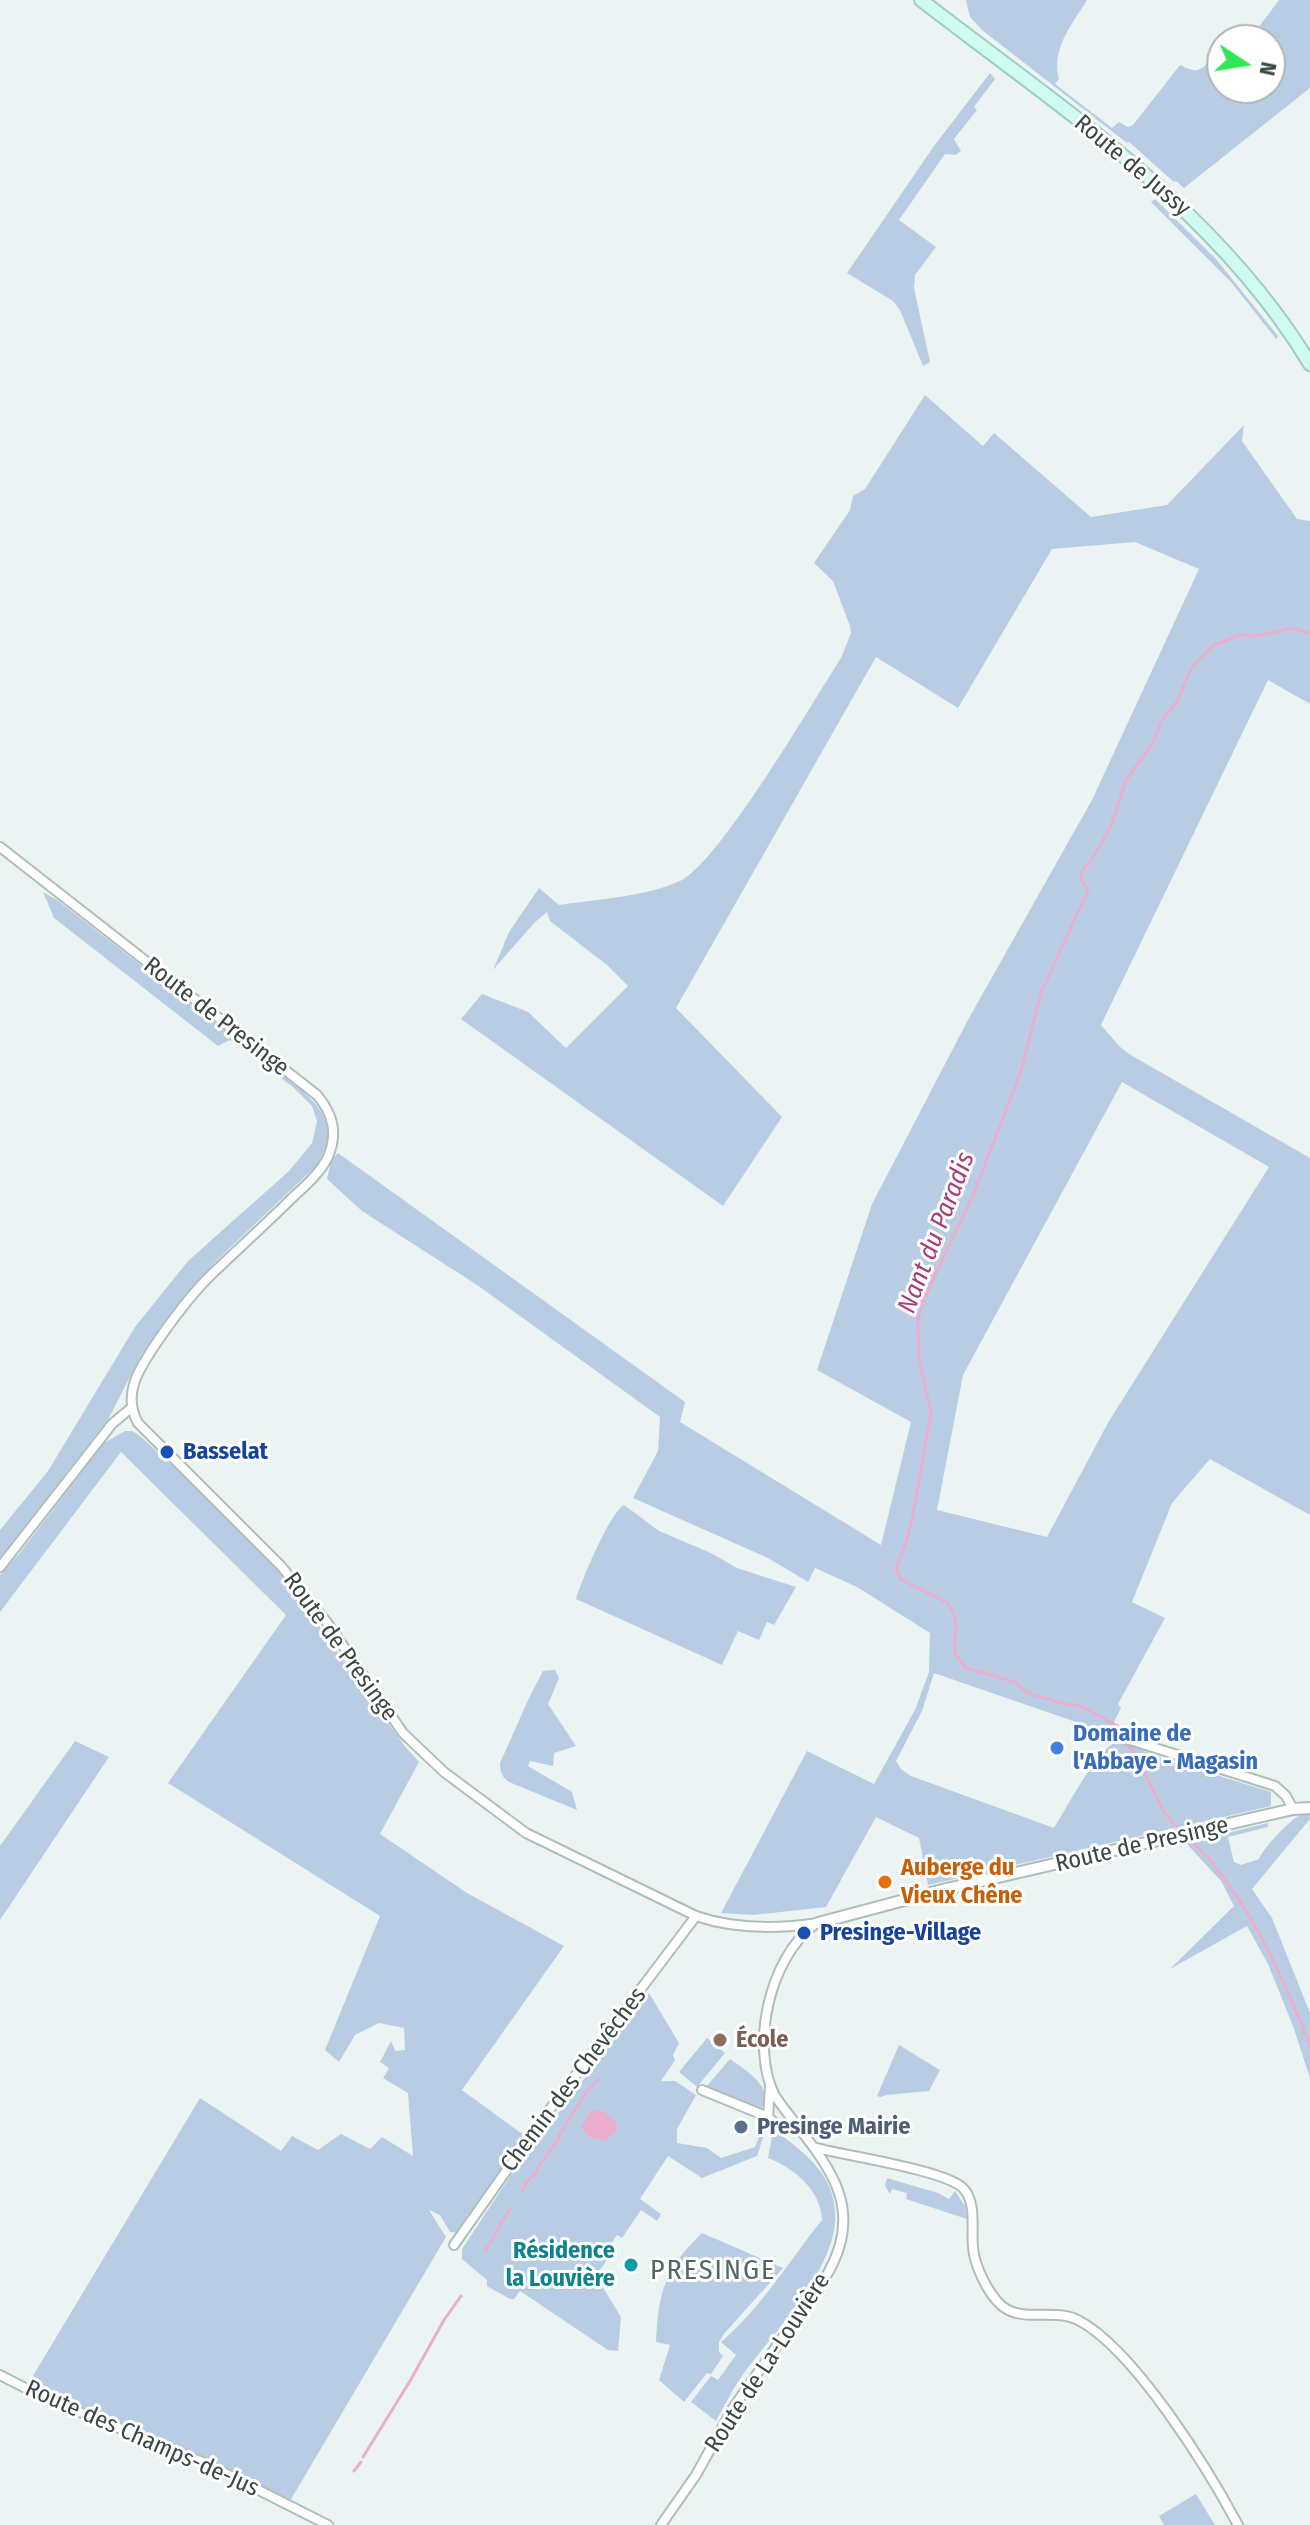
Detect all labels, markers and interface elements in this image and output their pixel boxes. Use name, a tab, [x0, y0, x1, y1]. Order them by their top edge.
north arrow	[1206, 24, 1286, 104]
text: N	[1253, 59, 1283, 78]
street label: Route de Jussy	[1068, 109, 1196, 223]
street label: Route de Presinge	[138, 951, 294, 1083]
water label: Nant du Paradis	[892, 1148, 982, 1318]
place label: Basselat	[183, 1438, 268, 1466]
marker: Basselat	[158, 1443, 176, 1461]
street label: Route de Presinge	[276, 1567, 404, 1727]
place label: Domaine de l'Abbaye - Magasin	[1073, 1720, 1258, 1776]
marker: Domaine de l'Abbaye - Magasin	[1048, 1739, 1066, 1757]
street label: Route de Presinge	[1053, 1811, 1231, 1879]
place label: Auberge du Vieux Chêne	[901, 1854, 1023, 1910]
marker: Auberge du Vieux Chêne	[876, 1873, 894, 1891]
place label: Presinge-Village	[820, 1919, 981, 1947]
marker: Presinge-Village	[795, 1924, 813, 1942]
street label: Chemin des Chevêches	[495, 1982, 653, 2178]
place label: École	[736, 2026, 788, 2054]
marker: École	[711, 2031, 729, 2049]
place label: Presinge Mairie	[757, 2113, 910, 2141]
marker: Presinge Mairie	[732, 2118, 750, 2136]
place label: Résidence la Louvière	[506, 2237, 615, 2293]
district label: PRESINGE	[650, 2254, 776, 2288]
marker: Résidence la Louvière	[622, 2256, 640, 2274]
street label: Route de La-Louvière	[699, 2268, 837, 2458]
street label: Route des Champs-de-Jus	[21, 2374, 263, 2504]

